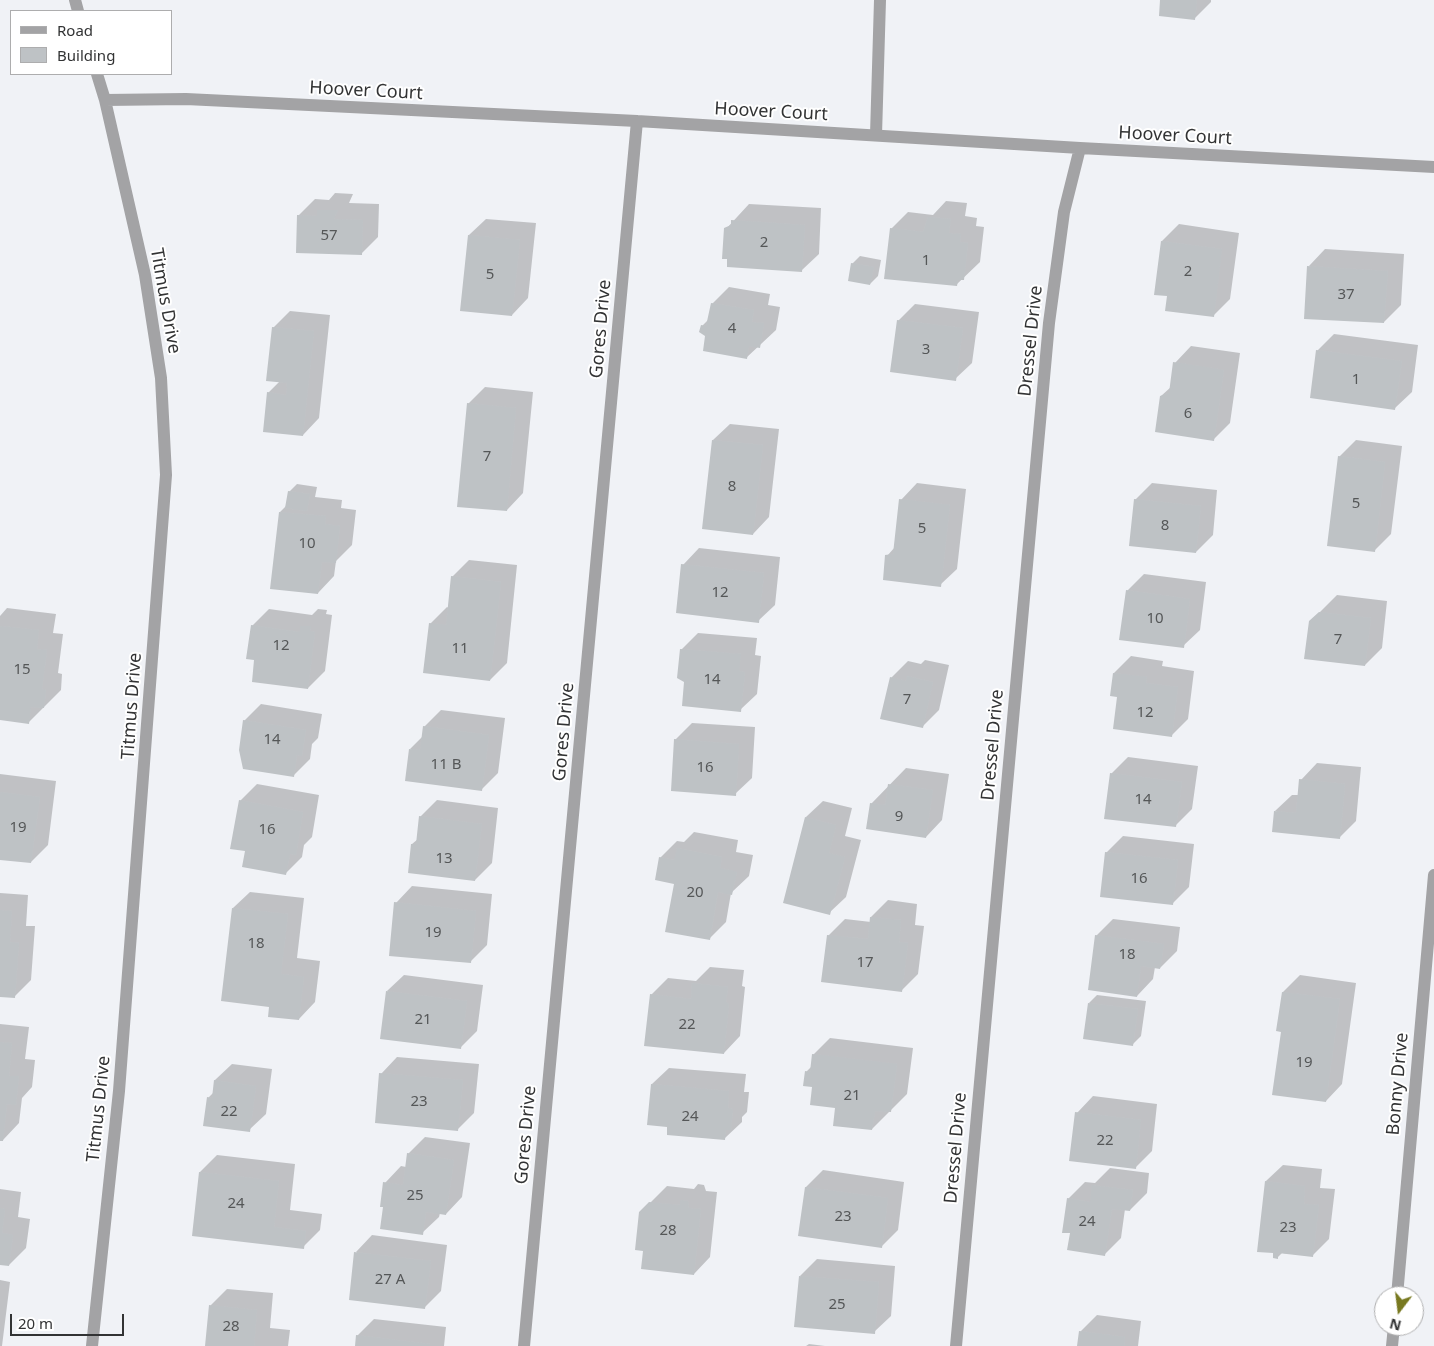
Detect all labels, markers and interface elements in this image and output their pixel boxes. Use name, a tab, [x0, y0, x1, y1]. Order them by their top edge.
legend	[10, 10, 172, 75]
text: Road	[57, 20, 93, 40]
text: Building	[57, 45, 115, 65]
street label: Hoover Court	[309, 77, 423, 105]
street label: Hoover Court	[714, 98, 828, 126]
street label: Hoover Court	[1118, 122, 1232, 150]
house number: 57	[320, 227, 338, 245]
house number: 2	[760, 234, 768, 252]
street label: Titmus Drive	[145, 246, 185, 356]
house number: 1	[922, 252, 930, 270]
house number: 2	[1184, 263, 1192, 281]
house number: 5	[486, 266, 494, 284]
street label: Gores Drive	[586, 279, 616, 379]
street label: Dressel Drive	[1014, 284, 1048, 398]
house number: 37	[1337, 286, 1355, 304]
house number: 4	[728, 320, 736, 338]
house number: 3	[922, 341, 930, 359]
house number: 1	[1352, 371, 1360, 389]
house number: 6	[1184, 405, 1192, 423]
house number: 7	[483, 448, 491, 466]
house number: 8	[728, 478, 736, 496]
house number: 5	[1352, 495, 1360, 513]
house number: 8	[1161, 517, 1169, 535]
house number: 5	[918, 520, 926, 538]
house number: 10	[298, 535, 316, 553]
house number: 12	[711, 584, 729, 602]
house number: 10	[1146, 610, 1164, 628]
house number: 7	[1334, 631, 1342, 649]
house number: 12	[272, 637, 290, 655]
house number: 11	[451, 640, 469, 658]
street label: Titmus Drive	[117, 652, 147, 760]
house number: 15	[13, 661, 31, 679]
house number: 14	[703, 671, 721, 689]
street label: Gores Drive	[549, 682, 579, 782]
street label: Dressel Drive	[977, 688, 1009, 802]
house number: 7	[903, 691, 911, 709]
house number: 12	[1136, 704, 1154, 722]
house number: 14	[263, 731, 281, 749]
house number: 11 B	[431, 756, 461, 774]
house number: 16	[696, 759, 714, 777]
house number: 14	[1134, 791, 1152, 809]
house number: 9	[895, 808, 903, 826]
house number: 19	[9, 819, 27, 837]
house number: 16	[258, 821, 276, 839]
house number: 13	[435, 850, 453, 868]
house number: 16	[1130, 870, 1148, 888]
house number: 20	[686, 884, 704, 902]
house number: 19	[424, 924, 442, 942]
house number: 18	[247, 935, 265, 953]
house number: 18	[1118, 946, 1136, 964]
house number: 17	[856, 954, 874, 972]
house number: 21	[414, 1011, 432, 1029]
house number: 22	[678, 1016, 696, 1034]
street label: Bonny Drive	[1383, 1032, 1413, 1136]
house number: 19	[1295, 1054, 1313, 1072]
street label: Titmus Drive	[83, 1055, 115, 1163]
street label: Gores Drive	[511, 1085, 541, 1185]
house number: 21	[843, 1087, 861, 1105]
street label: Dressel Drive	[940, 1091, 972, 1205]
house number: 23	[410, 1093, 428, 1111]
house number: 22	[220, 1103, 238, 1121]
house number: 24	[681, 1108, 699, 1126]
house number: 22	[1096, 1132, 1114, 1150]
house number: 25	[406, 1187, 424, 1205]
house number: 24	[227, 1195, 245, 1213]
house number: 23	[834, 1208, 852, 1226]
house number: 24	[1078, 1213, 1096, 1231]
house number: 23	[1279, 1219, 1297, 1237]
house number: 28	[659, 1222, 677, 1240]
house number: 27 A	[375, 1271, 405, 1289]
north arrow	[1374, 1286, 1424, 1336]
house number: 25	[828, 1296, 846, 1314]
scale bar	[12, 1304, 126, 1336]
text: 20 m	[18, 1313, 53, 1333]
text: N	[1387, 1314, 1403, 1336]
house number: 28	[222, 1318, 240, 1336]

